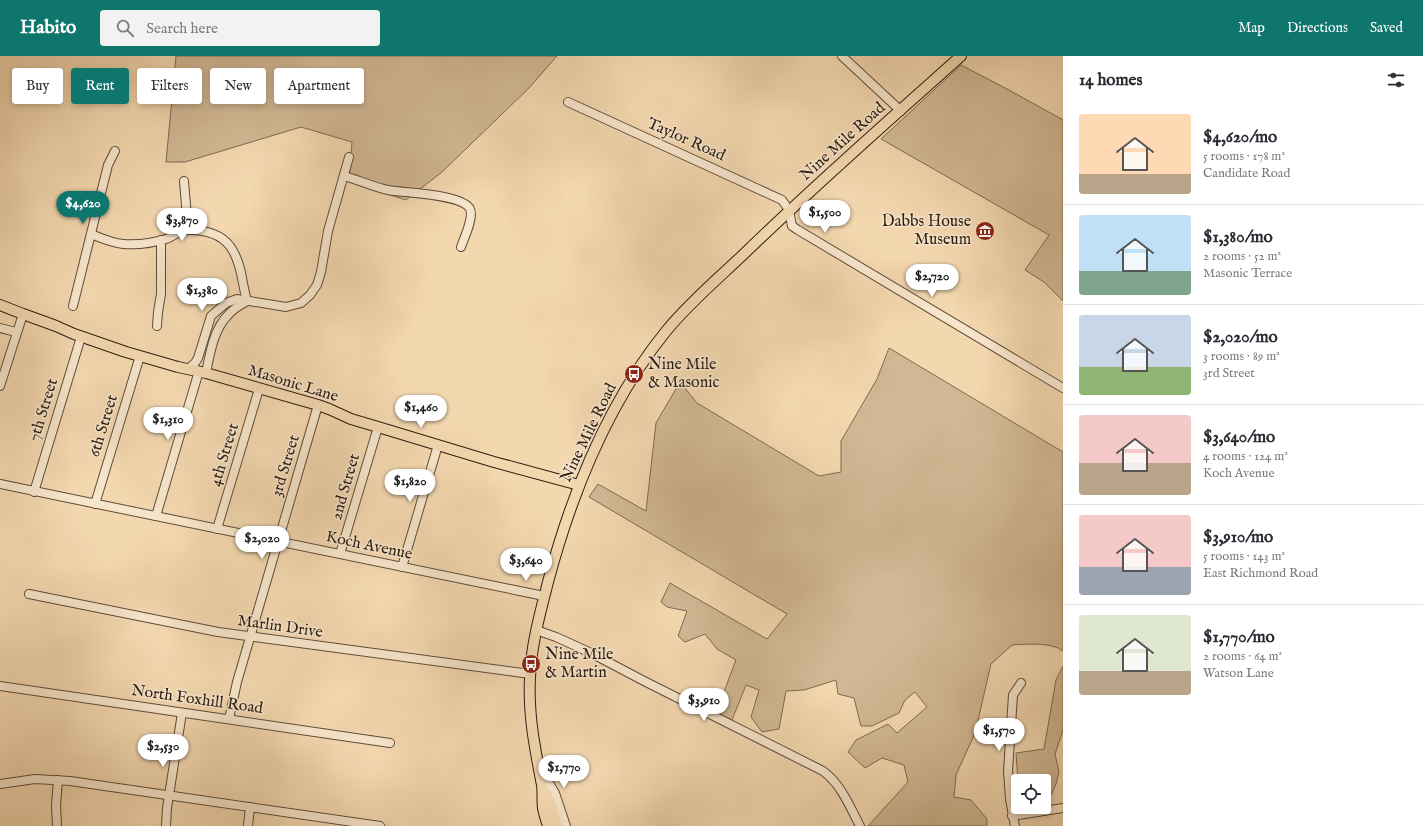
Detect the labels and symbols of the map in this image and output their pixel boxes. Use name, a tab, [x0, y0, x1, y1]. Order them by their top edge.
street label: Nine Mile Road	[796, 98, 890, 186]
street label: Taylor Road	[644, 114, 729, 166]
pin: $4,620	[50, 191, 116, 225]
pin: $1,500	[792, 200, 858, 234]
pin: $3,870	[149, 208, 215, 242]
place label: Dabbs House Museum	[882, 212, 971, 250]
museum icon: Dabbs House Museum	[974, 220, 996, 242]
pin: $2,720	[899, 264, 965, 298]
pin: $1,380	[169, 278, 235, 312]
place label: Nine Mile & Masonic	[648, 355, 719, 393]
street label: Masonic Lane	[245, 361, 341, 407]
bus stop icon: Nine Mile & Masonic	[623, 363, 645, 385]
street label: 7th Street	[25, 376, 63, 444]
street label: Nine Mile Road	[556, 380, 622, 486]
street label: 6th Street	[85, 392, 123, 460]
pin: $1,460	[388, 395, 454, 429]
pin: $1,310	[135, 407, 201, 441]
street label: 4th Street	[206, 420, 244, 489]
street label: 3rd Street	[267, 432, 305, 499]
street label: 2nd Street	[327, 451, 365, 522]
pin: $1,820	[377, 469, 443, 503]
pin: $2,020	[229, 526, 295, 560]
street label: Koch Avenue	[324, 527, 414, 565]
pin: $3,640	[493, 548, 559, 582]
street label: Marlin Drive	[236, 611, 324, 643]
place label: Nine Mile & Martin	[545, 645, 613, 683]
bus stop icon: Nine Mile & Martin	[520, 653, 542, 675]
street label: North Foxhill Road	[130, 681, 265, 719]
pin: $3,910	[671, 688, 737, 722]
pin: $1,570	[966, 718, 1032, 752]
pin: $2,530	[130, 734, 196, 768]
pin: $1,770	[531, 755, 597, 789]

